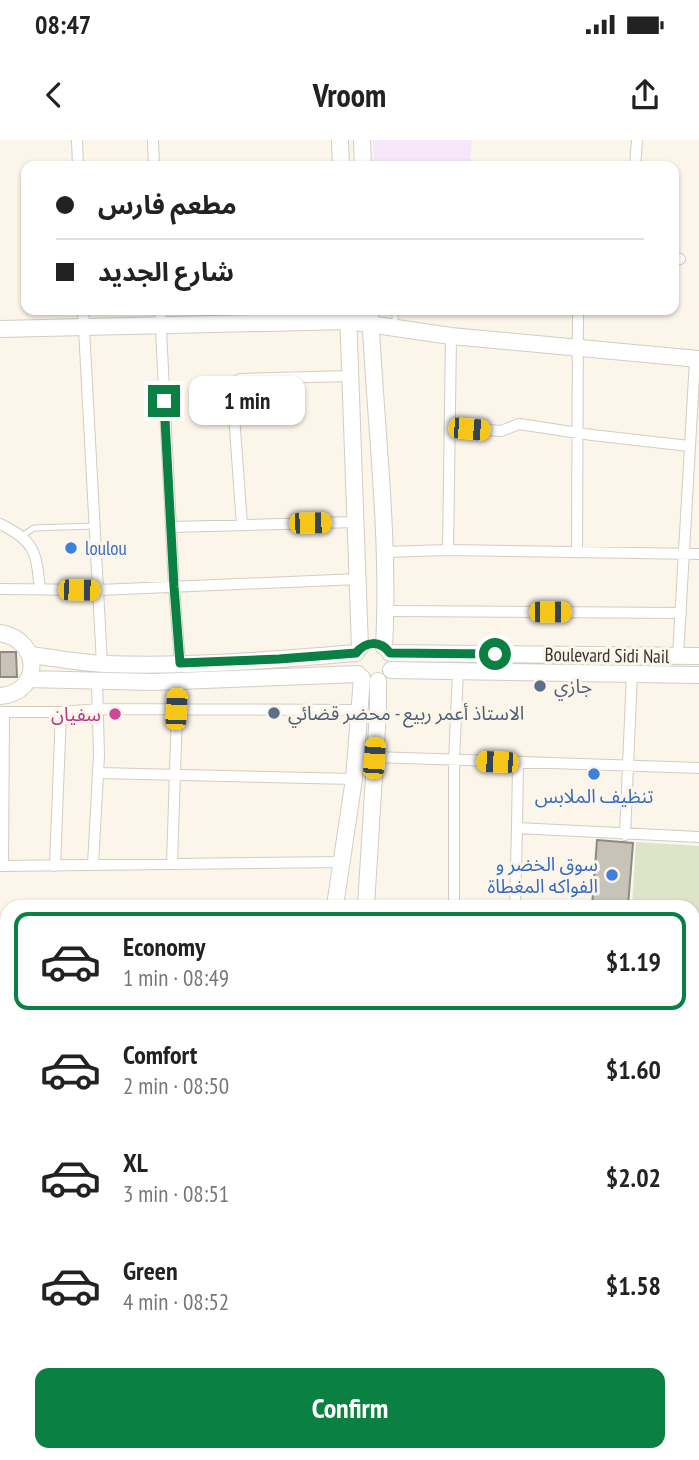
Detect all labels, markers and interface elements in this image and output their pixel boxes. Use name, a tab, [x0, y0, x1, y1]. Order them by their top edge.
text: 08:47	[35, 8, 91, 41]
text: Vroom	[313, 74, 386, 116]
icon: back	[35, 76, 73, 114]
icon: share	[626, 76, 664, 114]
text: مطعم فارس	[98, 188, 237, 221]
text: شارع الجديد	[98, 255, 234, 288]
callout: 1 min	[188, 376, 304, 426]
route end	[148, 385, 180, 417]
text: 1 min	[224, 386, 270, 415]
car	[448, 417, 491, 441]
car	[289, 512, 332, 534]
place label: loulou	[85, 536, 127, 560]
marker: loulou	[63, 540, 79, 556]
car	[58, 579, 101, 601]
car	[530, 602, 572, 623]
route start	[479, 638, 511, 670]
street label: Boulevard Sidi Nail	[544, 642, 670, 668]
place label: جازي	[554, 674, 592, 701]
marker: جازي	[532, 678, 548, 694]
car	[165, 687, 188, 731]
place label: الاستاذ أعمر ربيع - محضر قضائي	[288, 701, 524, 728]
place label: سفيان	[51, 702, 101, 726]
marker: الاستاذ أعمر ربيع - محضر قضائي	[266, 705, 282, 721]
marker: سفيان	[107, 706, 123, 722]
car	[363, 736, 386, 780]
car	[476, 751, 519, 773]
marker: تنظيف الملابس	[586, 766, 602, 782]
place label: تنظيف الملابس	[535, 784, 653, 808]
place label: سوق الخضر و الفواكه المغطاة	[487, 852, 598, 898]
marker: سوق الخضر و الفواكه المغطاة	[604, 867, 620, 883]
icon: car	[39, 930, 102, 993]
text: Economy	[123, 930, 205, 963]
text: $1.19	[606, 945, 661, 978]
text: 1 min · 08:49	[123, 963, 229, 992]
icon: car	[39, 1038, 102, 1101]
text: Comfort	[123, 1038, 197, 1071]
text: $1.60	[606, 1053, 661, 1086]
text: 2 min · 08:50	[123, 1071, 229, 1100]
icon: car	[39, 1146, 102, 1209]
text: XL	[123, 1146, 148, 1179]
text: $2.02	[606, 1161, 661, 1194]
text: 3 min · 08:51	[123, 1179, 229, 1208]
icon: car	[39, 1254, 102, 1317]
text: Green	[123, 1254, 178, 1287]
text: $1.58	[606, 1269, 661, 1302]
text: 4 min · 08:52	[123, 1287, 229, 1316]
button: Confirm	[35, 1368, 665, 1448]

